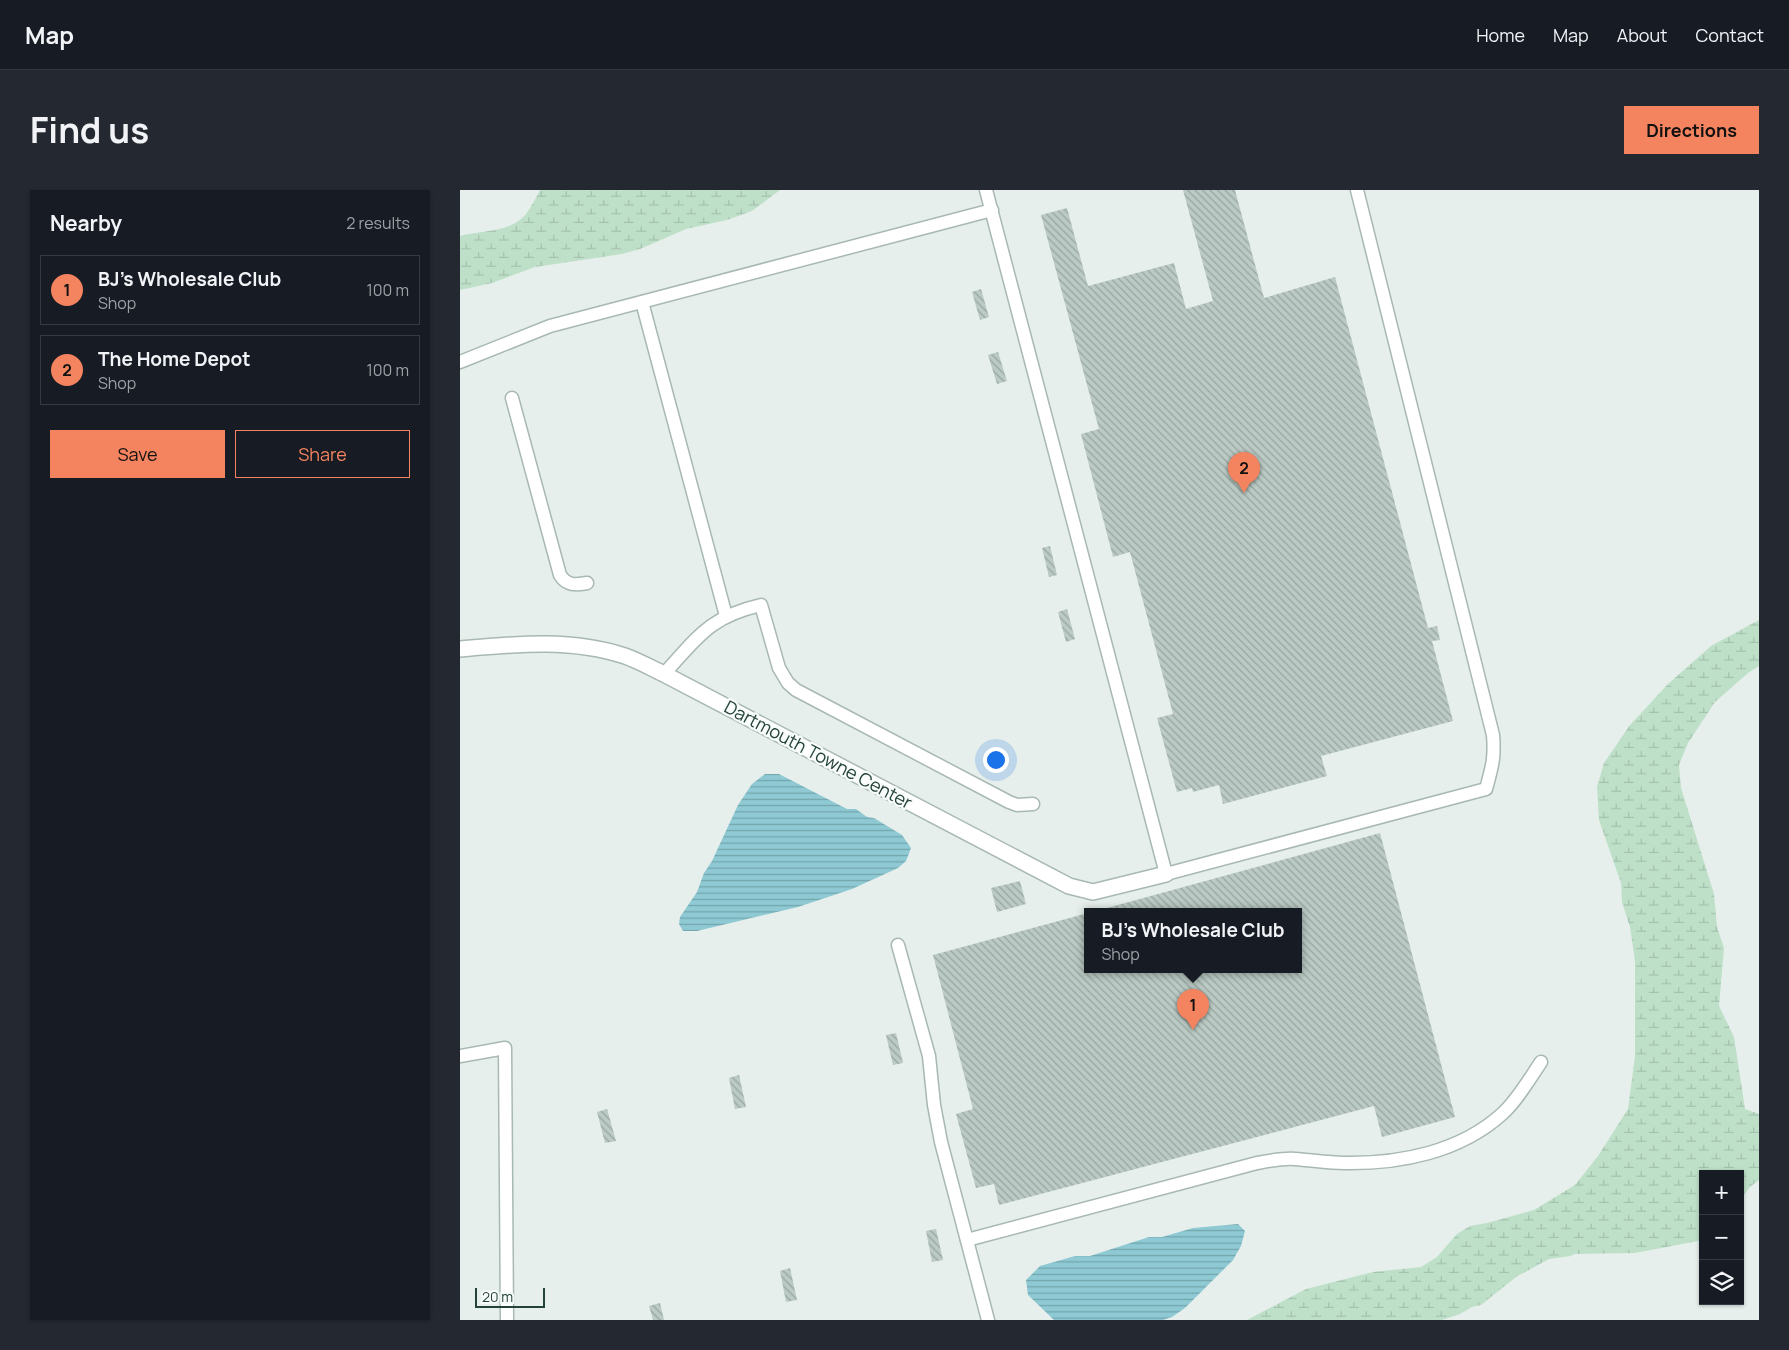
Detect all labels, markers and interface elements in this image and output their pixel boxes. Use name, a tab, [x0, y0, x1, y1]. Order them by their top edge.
text: Map	[25, 18, 74, 51]
text: Home	[1476, 23, 1525, 47]
text: Map	[1553, 23, 1589, 47]
text: About	[1617, 23, 1667, 47]
text: Contact	[1695, 23, 1764, 47]
text: Find us	[30, 106, 149, 154]
button: Directions	[1624, 106, 1759, 154]
text: Nearby	[50, 209, 122, 237]
text: 2 results	[346, 212, 410, 234]
text: BJ's Wholesale Club	[98, 266, 281, 292]
text: 1	[63, 279, 71, 301]
text: 100 m	[366, 279, 409, 301]
text: Shop	[98, 292, 136, 314]
text: The Home Depot	[98, 346, 250, 372]
text: 2	[62, 359, 72, 381]
text: 100 m	[366, 359, 409, 381]
text: Shop	[98, 372, 136, 394]
button: Save	[50, 430, 225, 478]
button: Share	[235, 430, 410, 478]
pin: 2	[1228, 452, 1260, 493]
street label: Dartmouth Towne Center	[720, 694, 917, 814]
your location	[983, 747, 1009, 773]
popup	[1084, 908, 1302, 973]
text: BJ's Wholesale Club	[1101, 917, 1285, 943]
text: Shop	[1101, 943, 1140, 965]
pin: 1	[1177, 989, 1209, 1030]
map controls	[1699, 1170, 1744, 1305]
button: +	[1699, 1170, 1744, 1215]
button: −	[1699, 1215, 1744, 1260]
button: layers	[1699, 1260, 1744, 1305]
scale bar	[475, 1285, 545, 1308]
text: 20 m	[482, 1287, 513, 1306]

